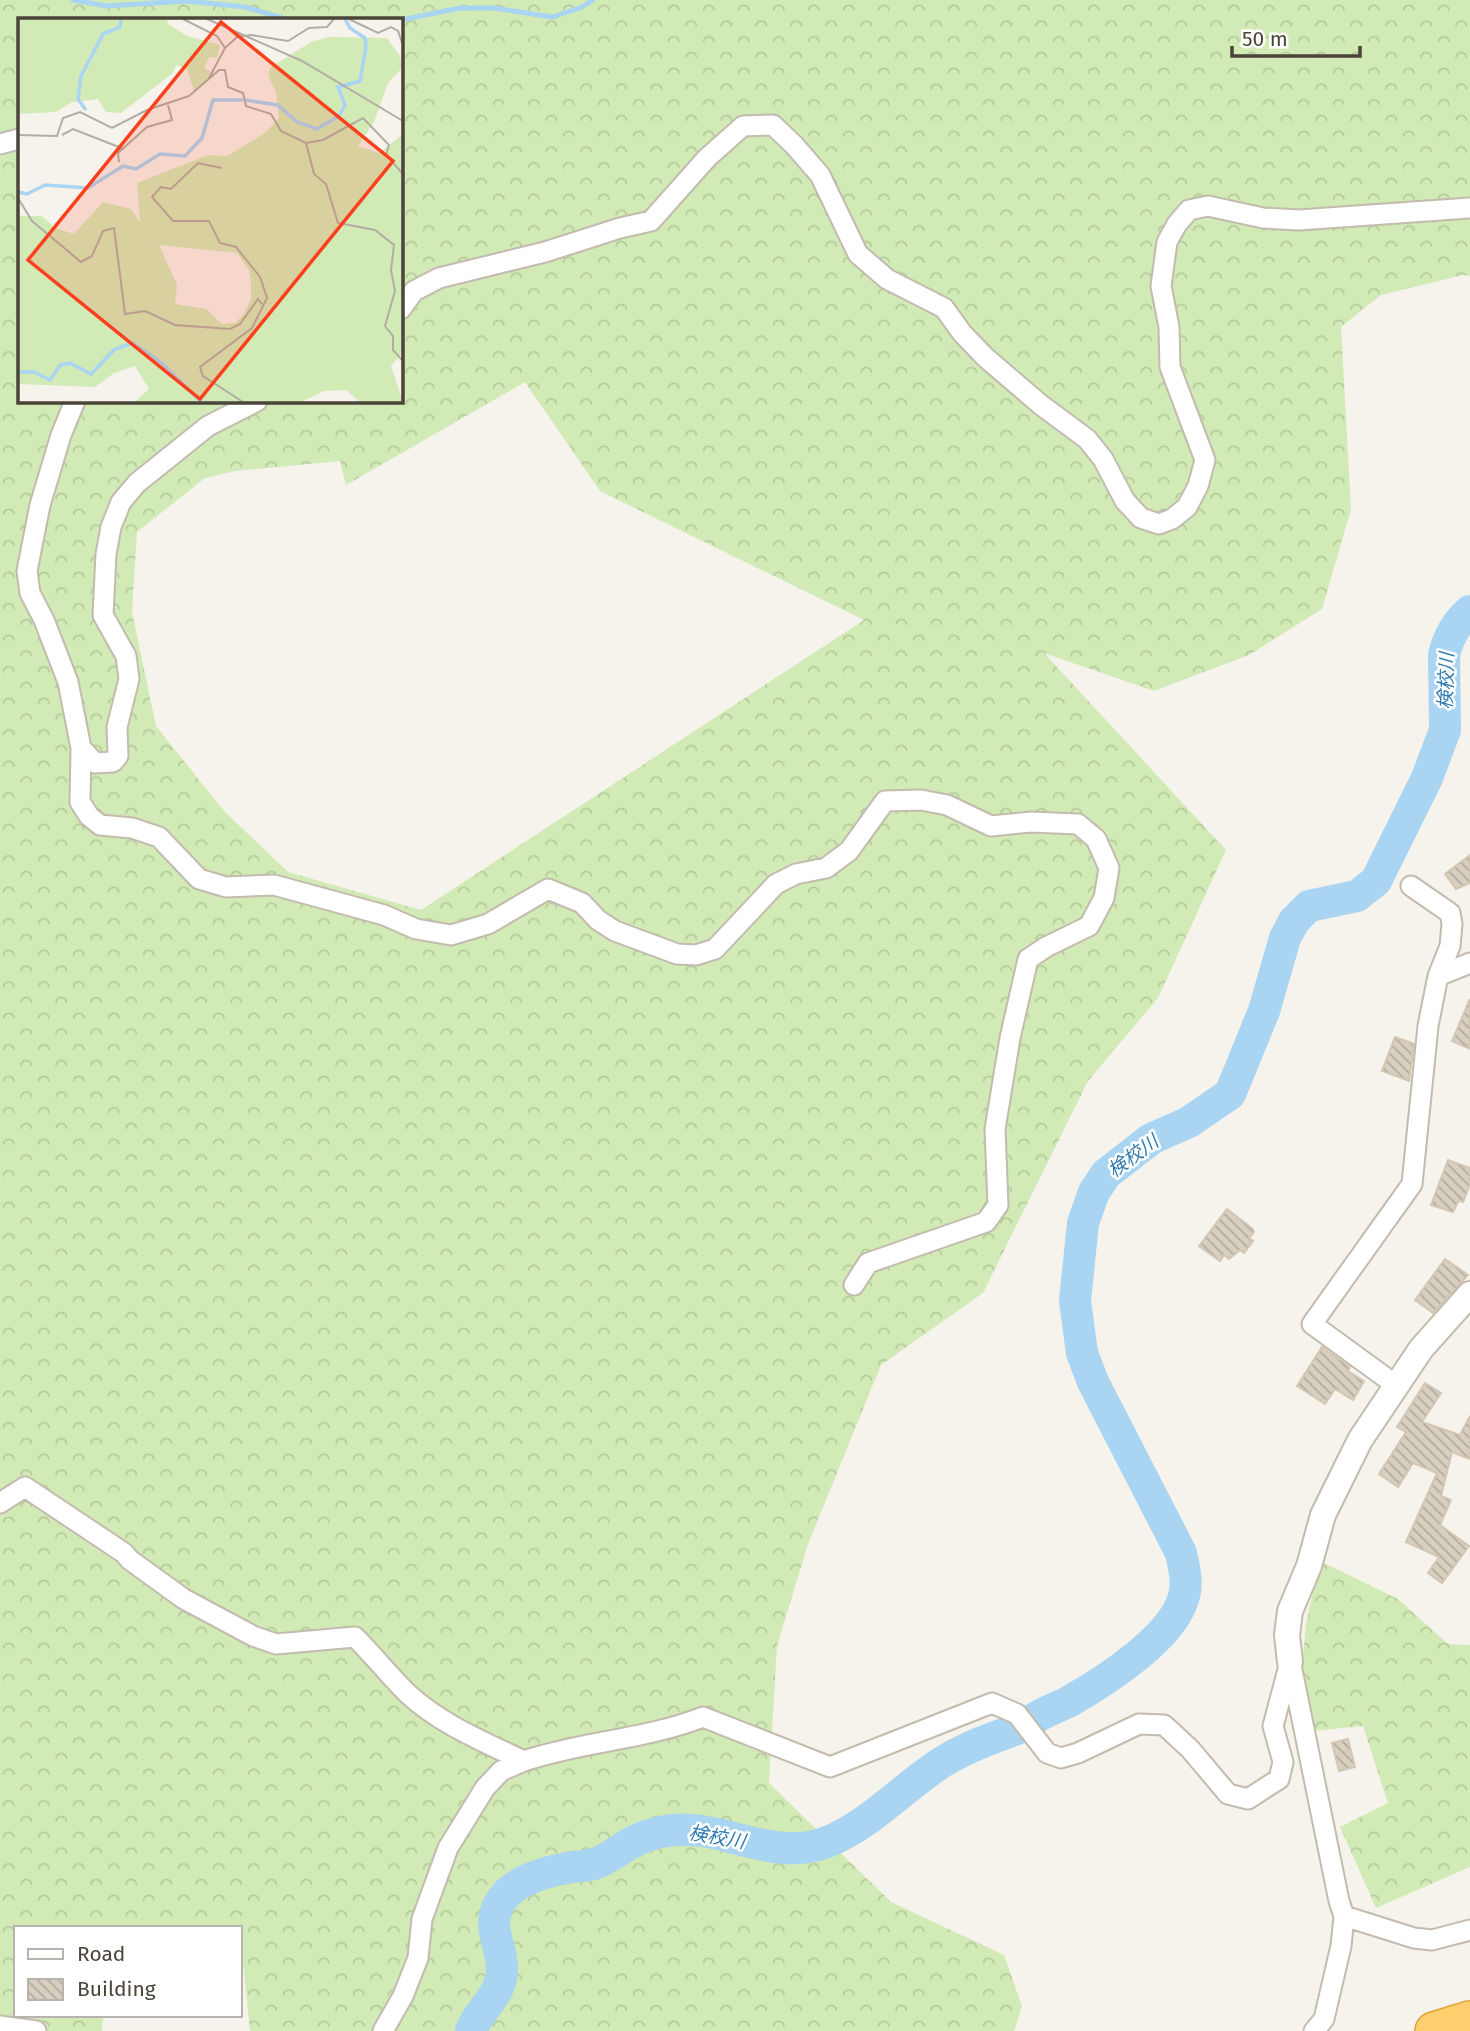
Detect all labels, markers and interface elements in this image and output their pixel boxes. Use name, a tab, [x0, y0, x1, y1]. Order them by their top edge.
scale bar	[1232, 14, 1360, 58]
inset map	[18, 18, 402, 402]
text: 50 m	[1242, 26, 1288, 52]
water label: 検校川	[1434, 650, 1459, 710]
water label: 検校川	[1103, 1129, 1164, 1182]
water label: 検校川	[687, 1821, 749, 1854]
legend	[14, 1926, 242, 2017]
text: Road	[77, 1941, 125, 1967]
text: Building	[77, 1976, 156, 2002]

